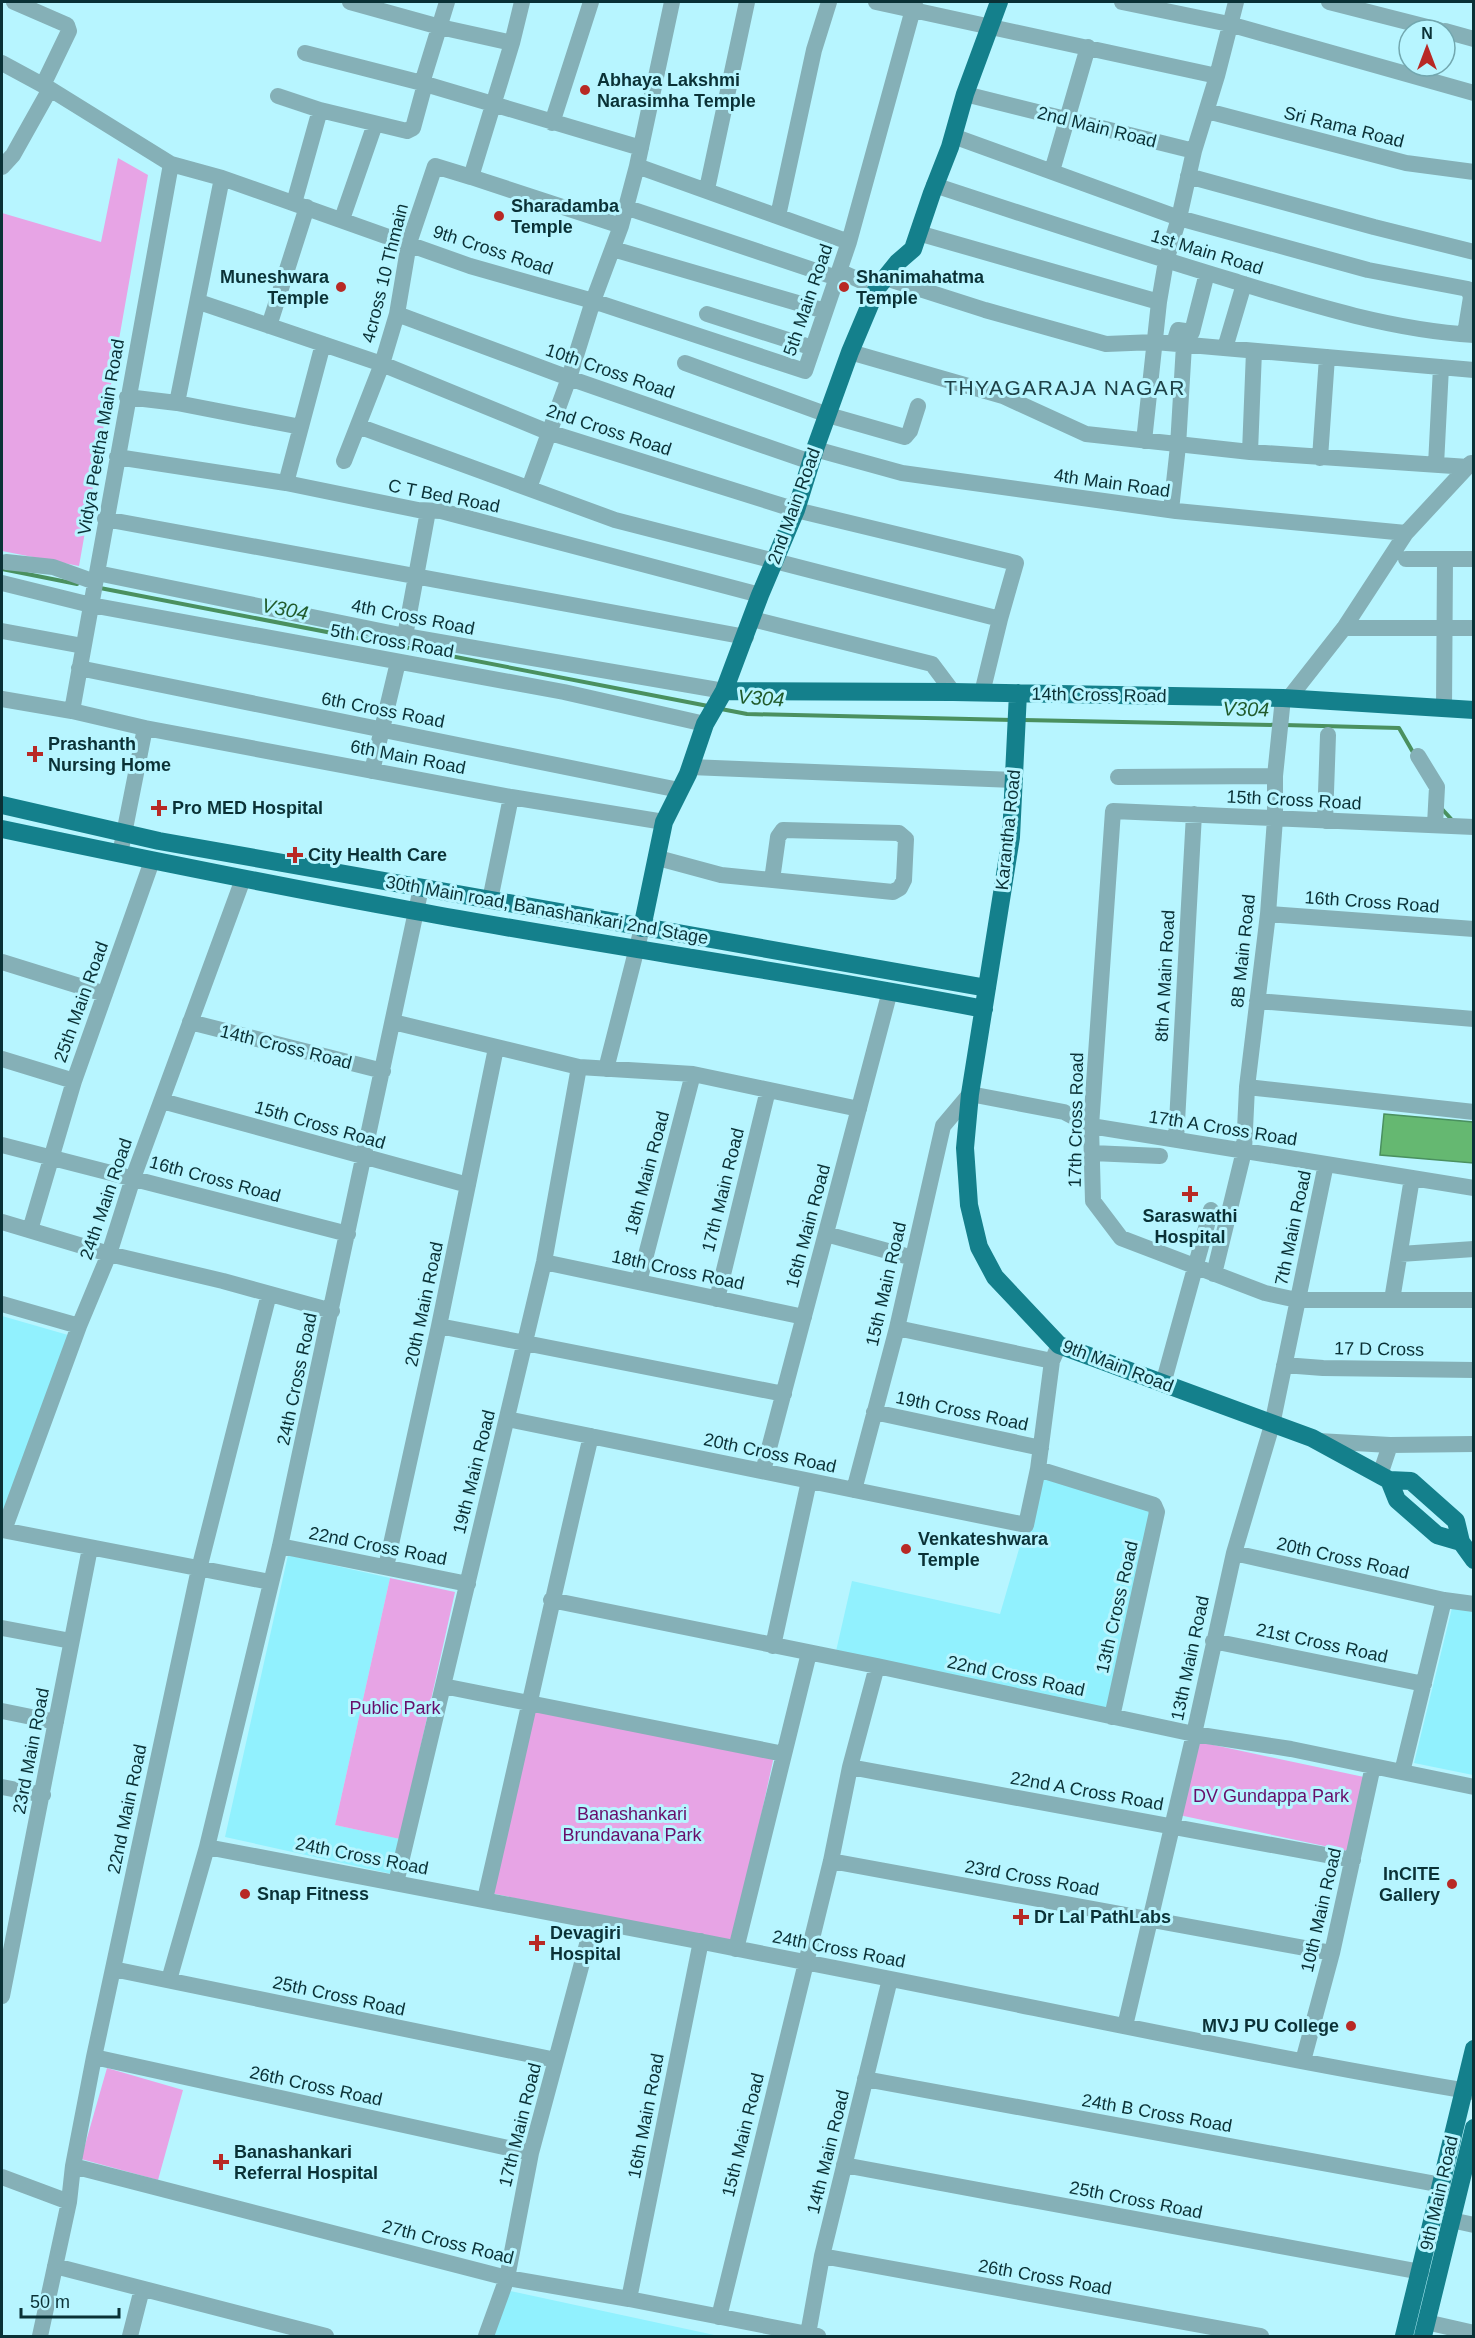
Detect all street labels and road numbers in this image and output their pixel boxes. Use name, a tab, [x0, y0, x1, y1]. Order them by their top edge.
street label: Sri Rama Road	[1282, 102, 1406, 152]
street label: 2nd Main Road	[1035, 103, 1159, 151]
street label: 4cross 10 Thmain	[358, 201, 412, 345]
street label: 9th Cross Road	[430, 221, 556, 279]
street label: 1st Main Road	[1149, 225, 1265, 279]
street label: 5th Main Road	[779, 241, 837, 359]
street label: Vidya Peetha Main Road	[74, 337, 128, 537]
street label: 10th Cross Road	[543, 340, 677, 402]
street label: 2nd Cross Road	[544, 400, 674, 460]
street label: 2nd Main Road	[764, 445, 824, 567]
street label: 4th Main Road	[1053, 465, 1171, 501]
street label: C T Bed Road	[386, 475, 502, 517]
street label: 4th Cross Road	[350, 595, 476, 639]
street label: 5th Cross Road	[329, 620, 455, 662]
street label: 14th Cross Road	[1031, 684, 1167, 706]
street label: 6th Cross Road	[320, 688, 446, 732]
street label: 6th Main Road	[349, 736, 467, 778]
street label: Karantha Road	[992, 769, 1024, 891]
street label: 15th Cross Road	[1226, 786, 1362, 814]
street label: 30th Main road, Banashankari 2nd Stage	[384, 872, 710, 948]
street label: 16th Cross Road	[1304, 887, 1440, 917]
street label: 8B Main Road	[1227, 893, 1259, 1009]
street label: 8th A Main Road	[1152, 910, 1178, 1042]
street label: 25th Main Road	[50, 939, 112, 1065]
street label: 14th Cross Road	[218, 1021, 354, 1073]
street label: 17th Cross Road	[1065, 1052, 1087, 1188]
street label: 15th Cross Road	[252, 1097, 388, 1153]
street label: 17th A Cross Road	[1147, 1106, 1299, 1150]
street label: 18th Main Road	[621, 1109, 673, 1237]
street label: 17th Main Road	[698, 1126, 748, 1254]
street label: 24th Main Road	[76, 1136, 136, 1262]
street label: 16th Cross Road	[147, 1152, 283, 1206]
street label: 16th Main Road	[782, 1162, 834, 1290]
street label: 7th Main Road	[1271, 1169, 1315, 1287]
street label: 15th Main Road	[862, 1220, 910, 1348]
street label: 20th Main Road	[401, 1240, 447, 1368]
street label: 18th Cross Road	[610, 1246, 746, 1294]
street label: 24th Cross Road	[273, 1311, 321, 1447]
street label: 9th Main Road	[1060, 1336, 1176, 1396]
street label: 17 D Cross	[1334, 1338, 1424, 1360]
street label: 19th Cross Road	[894, 1387, 1030, 1435]
street label: 19th Main Road	[449, 1408, 499, 1536]
street label: 20th Cross Road	[702, 1429, 838, 1477]
street label: 22nd Cross Road	[307, 1523, 449, 1569]
street label: 20th Cross Road	[1275, 1533, 1411, 1583]
street label: 13th Cross Road	[1092, 1539, 1142, 1675]
street label: 13th Main Road	[1167, 1594, 1213, 1722]
street label: 21st Cross Road	[1254, 1619, 1390, 1667]
street label: 22nd Cross Road	[945, 1652, 1087, 1700]
street label: 23rd Main Road	[9, 1686, 53, 1816]
street label: 22nd Main Road	[103, 1742, 151, 1876]
street label: 22nd A Cross Road	[1009, 1768, 1165, 1814]
street label: 24th Cross Road	[294, 1833, 430, 1879]
street label: 10th Main Road	[1297, 1846, 1345, 1974]
street label: 23rd Cross Road	[963, 1856, 1101, 1900]
street label: 24th Cross Road	[771, 1926, 907, 1972]
street label: 25th Cross Road	[271, 1972, 407, 2020]
street label: 16th Main Road	[624, 2052, 668, 2180]
street label: 17th Main Road	[495, 2061, 545, 2189]
street label: 26th Cross Road	[248, 2062, 384, 2110]
street label: 15th Main Road	[718, 2071, 768, 2199]
street label: 14th Main Road	[803, 2088, 853, 2216]
street label: 24th B Cross Road	[1080, 2090, 1234, 2136]
street label: 9th Main Road	[1416, 2134, 1462, 2252]
street label: 25th Cross Road	[1068, 2177, 1204, 2223]
street label: 27th Cross Road	[380, 2216, 516, 2268]
street label: 26th Cross Road	[977, 2255, 1113, 2299]

